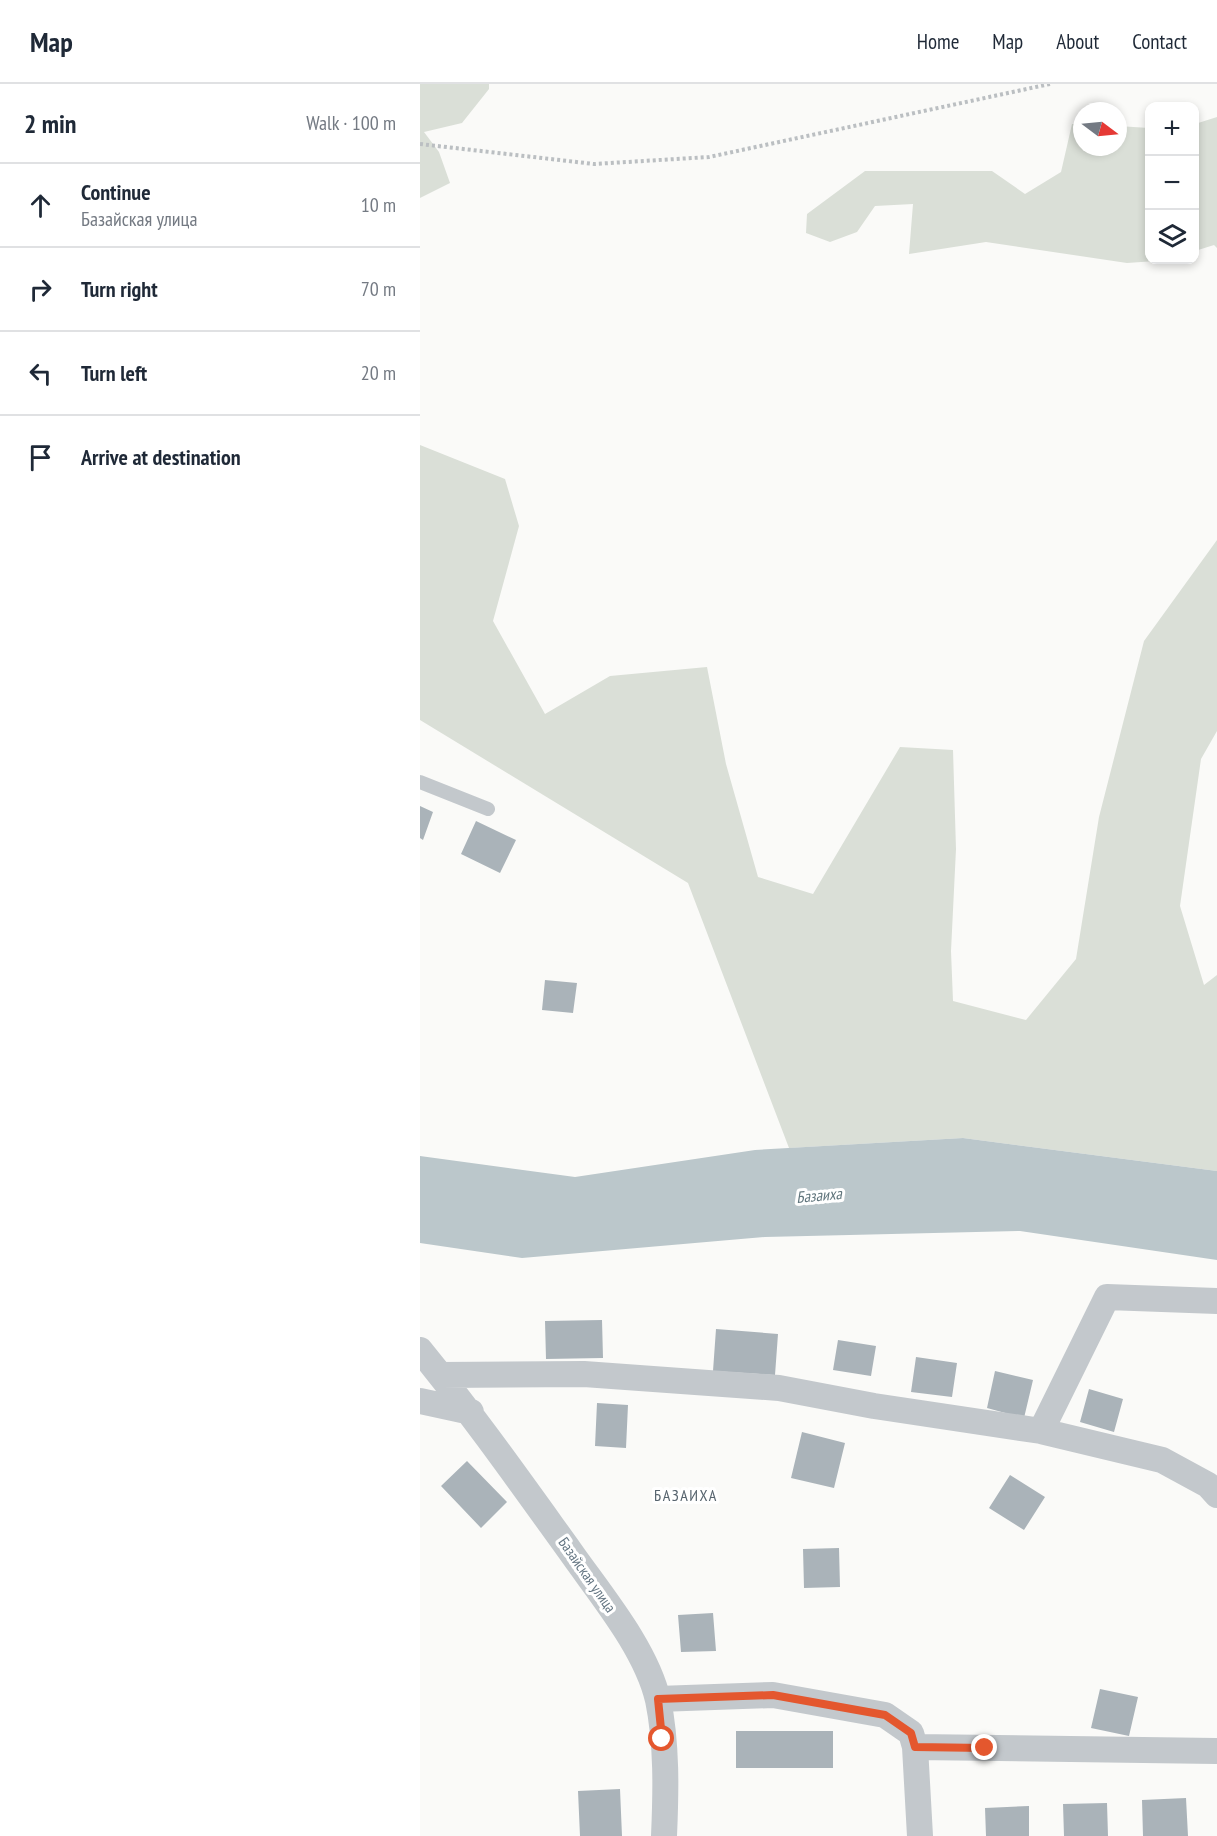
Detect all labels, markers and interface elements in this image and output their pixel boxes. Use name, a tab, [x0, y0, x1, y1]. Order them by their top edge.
text: Map	[30, 23, 73, 60]
text: Home	[917, 28, 959, 55]
text: Map	[992, 28, 1023, 55]
text: About	[1056, 28, 1099, 55]
text: Contact	[1132, 28, 1187, 55]
north arrow	[1073, 102, 1127, 156]
map controls	[1145, 102, 1199, 264]
button: +	[1145, 102, 1199, 156]
text: 2 min	[24, 107, 77, 140]
text: Walk · 100 m	[306, 110, 396, 136]
button: −	[1145, 156, 1199, 210]
text: Continue	[81, 178, 151, 206]
icon: ahead	[24, 189, 57, 222]
text: 10 m	[361, 192, 396, 218]
text: Базайская улица	[81, 206, 197, 232]
button: layers	[1145, 210, 1199, 264]
icon: right	[24, 273, 57, 306]
text: Turn right	[81, 275, 158, 303]
text: 70 m	[361, 276, 396, 302]
icon: left	[24, 357, 57, 390]
text: Turn left	[81, 359, 147, 387]
text: 20 m	[361, 360, 396, 386]
icon: arrive	[24, 441, 57, 474]
text: Arrive at destination	[81, 443, 241, 471]
water label: Базаиха	[795, 1183, 844, 1207]
district label: БАЗАИХА	[654, 1485, 718, 1505]
street label: Базайская улица	[555, 1533, 620, 1616]
route start	[648, 1725, 674, 1751]
route end	[971, 1734, 997, 1760]

